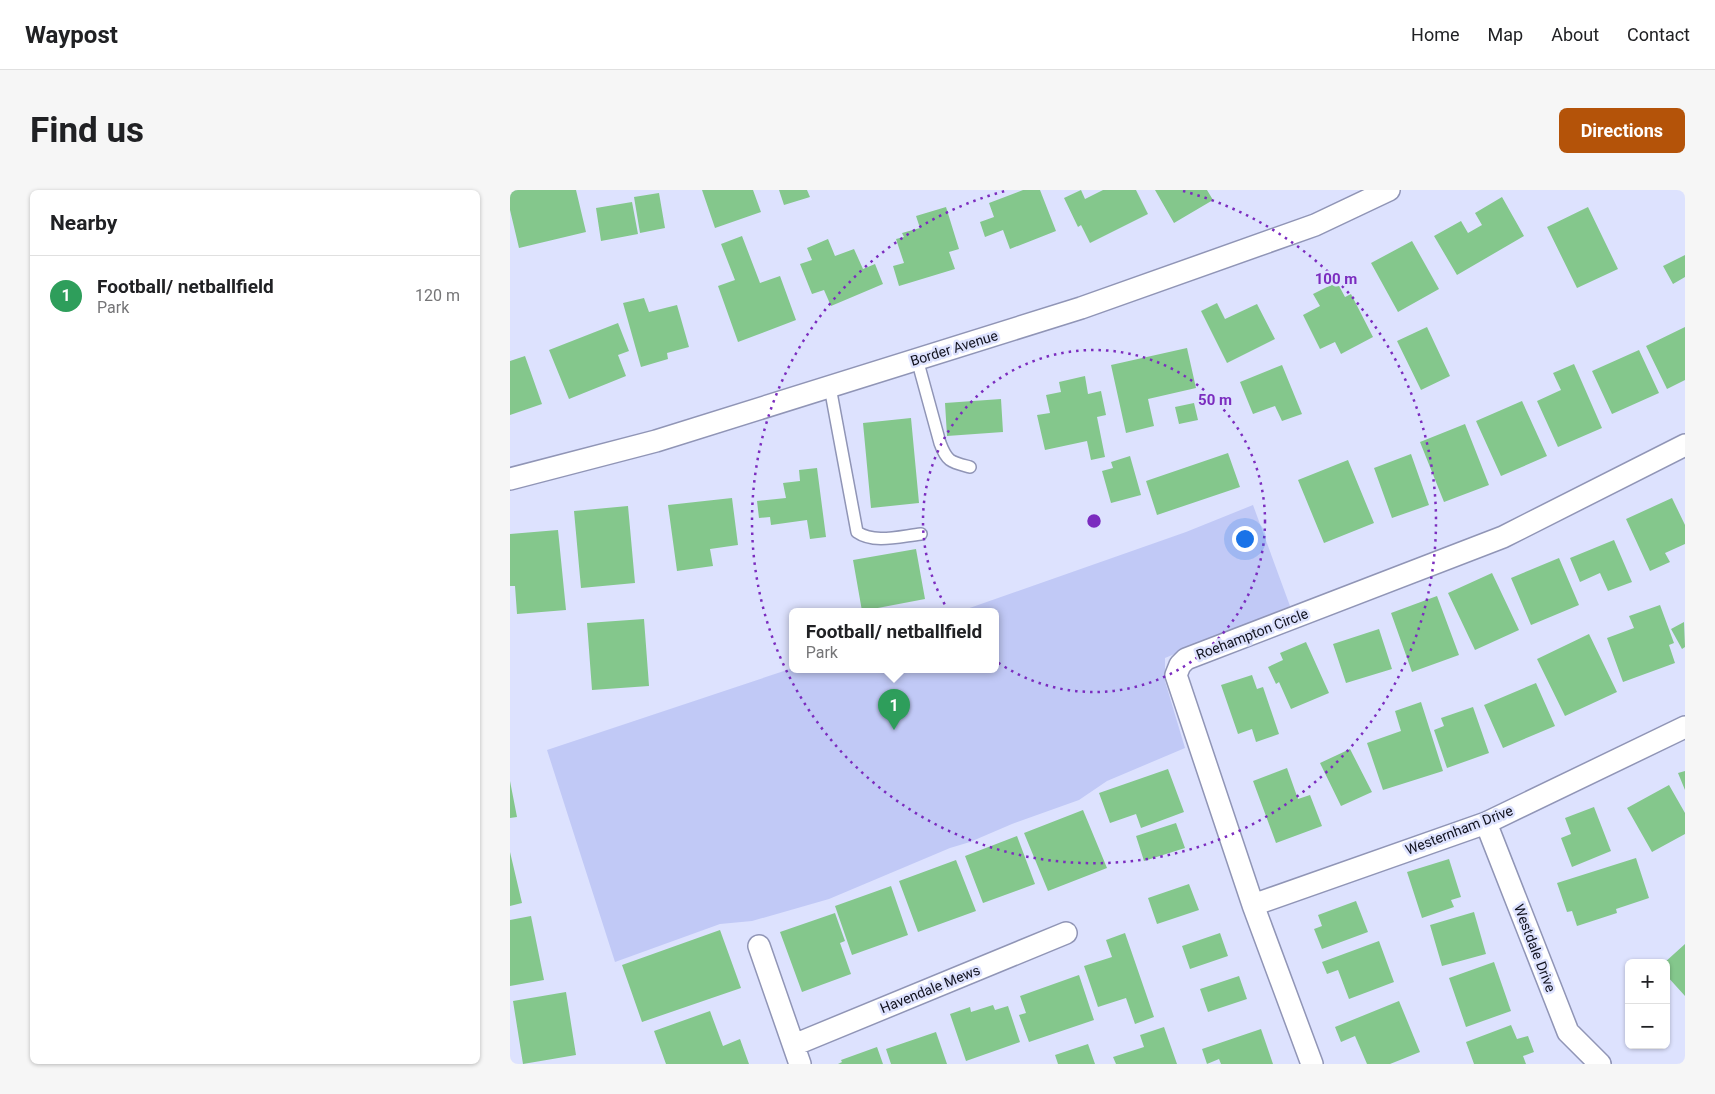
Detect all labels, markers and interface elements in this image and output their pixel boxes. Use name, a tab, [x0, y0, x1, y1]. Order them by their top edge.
text: Waypost	[25, 21, 118, 49]
text: Home	[1411, 24, 1460, 45]
text: Map	[1488, 24, 1523, 45]
text: About	[1551, 24, 1599, 45]
text: Contact	[1627, 24, 1690, 45]
button: Directions	[1559, 108, 1685, 153]
text: Find us	[30, 110, 144, 151]
text: Nearby	[50, 211, 117, 235]
text: 100 m	[1315, 270, 1357, 288]
text: Football/ netballfield	[97, 275, 274, 298]
text: 1	[61, 286, 71, 305]
text: 120 m	[415, 286, 460, 305]
text: Park	[97, 298, 129, 317]
street label: Border Avenue	[908, 327, 1000, 369]
text: 50 m	[1198, 391, 1232, 409]
centre of rings	[1085, 512, 1103, 530]
your location	[1232, 526, 1258, 552]
street label: Roehampton Circle	[1194, 605, 1310, 663]
popup	[789, 608, 999, 673]
text: Football/ netballfield	[806, 620, 982, 643]
text: Park	[806, 643, 838, 662]
pin: 1	[878, 689, 910, 730]
street label: Westernham Drive	[1403, 802, 1515, 858]
street label: Westdale Drive	[1511, 902, 1559, 994]
map controls	[1625, 959, 1670, 1049]
button: +	[1625, 959, 1670, 1004]
street label: Havendale Mews	[878, 962, 982, 1016]
button: −	[1625, 1004, 1670, 1049]

